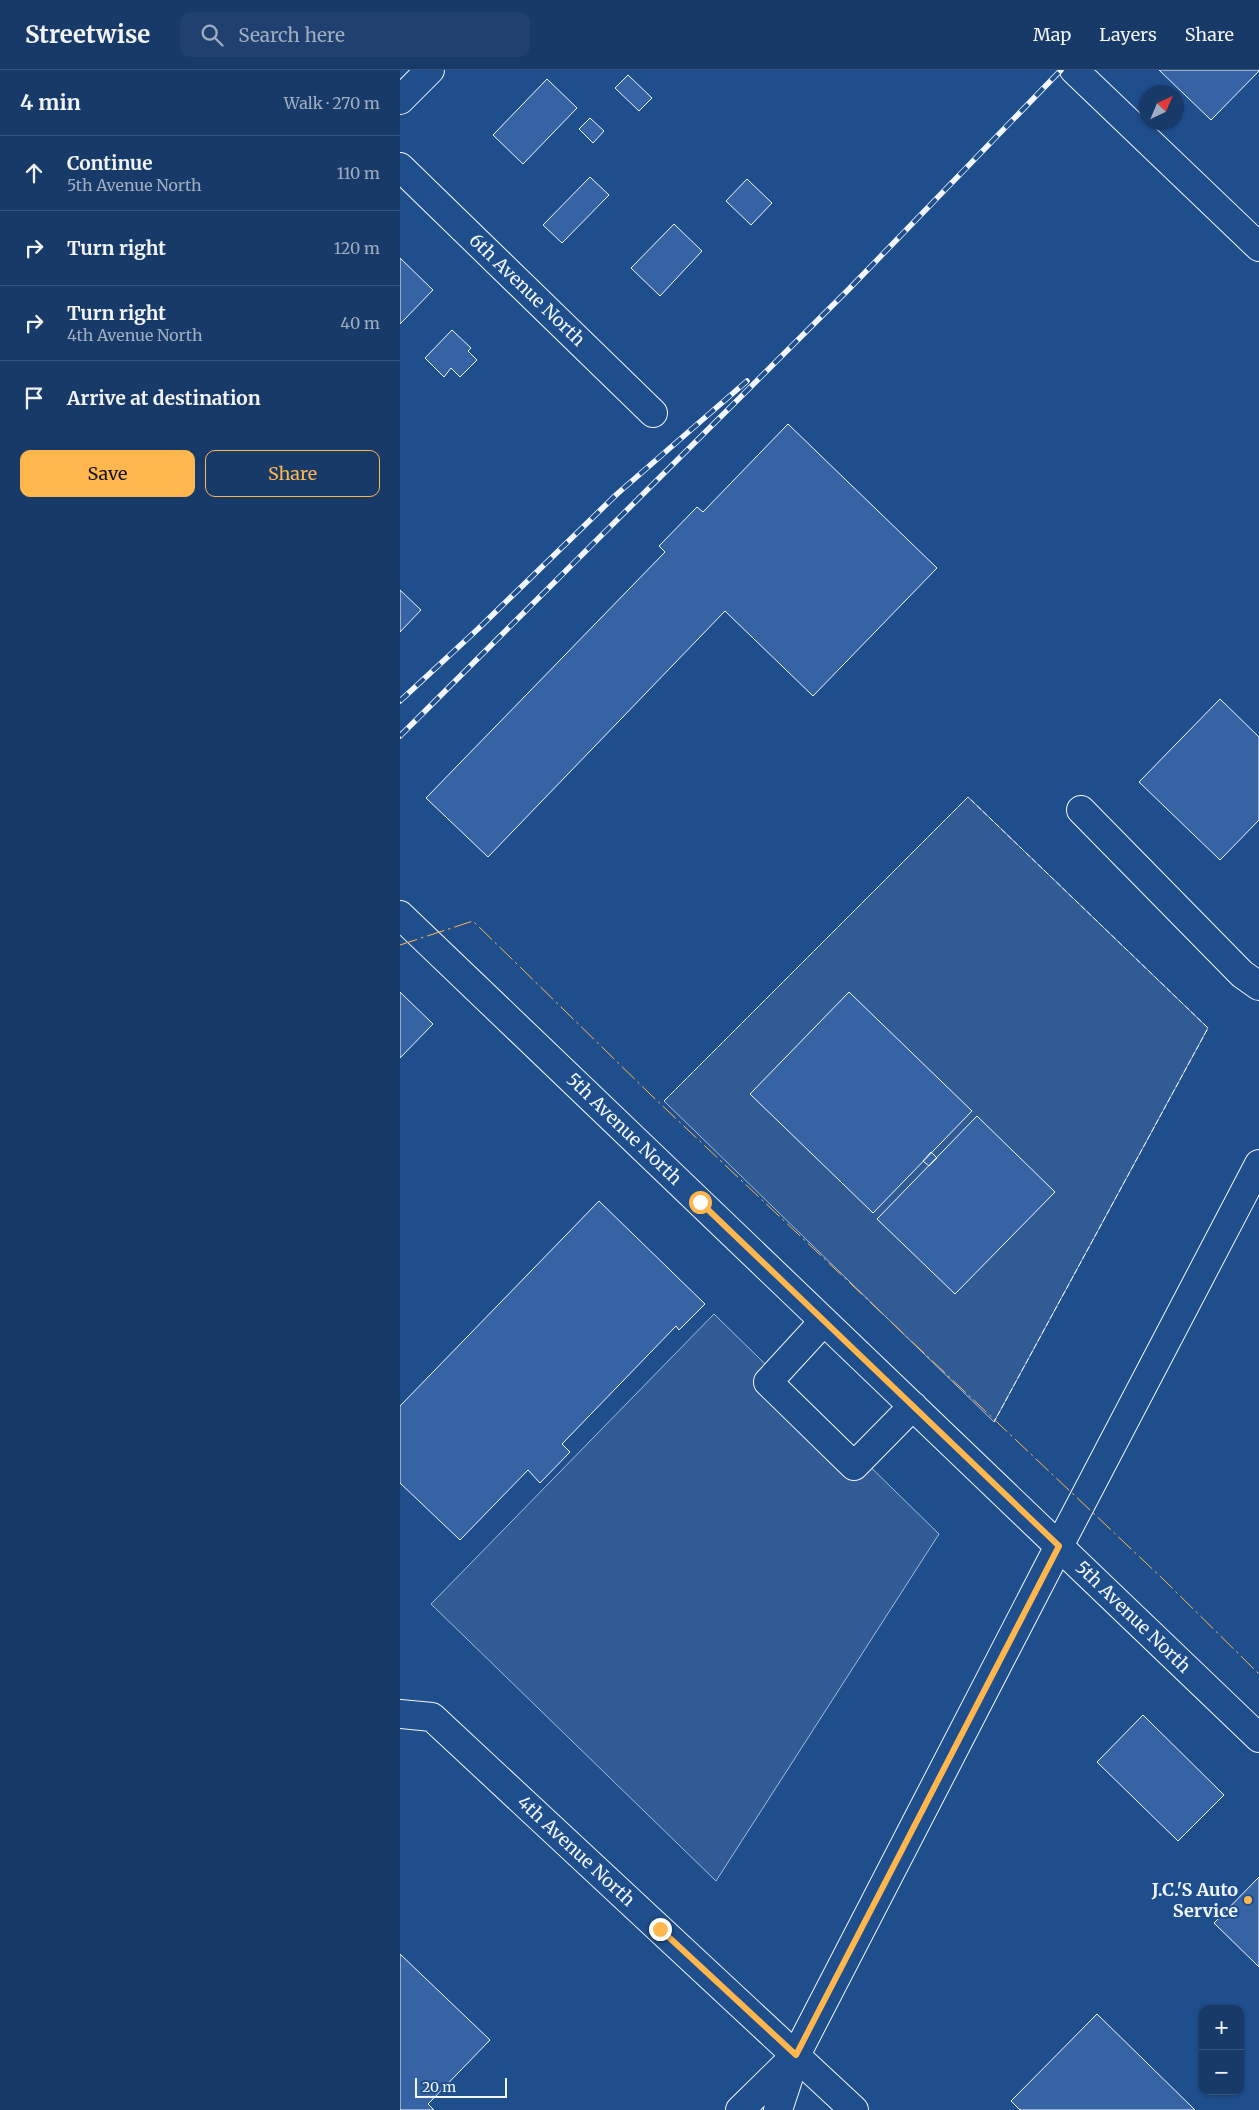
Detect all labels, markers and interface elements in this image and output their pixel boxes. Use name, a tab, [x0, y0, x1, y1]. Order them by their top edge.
search box	[180, 12, 530, 57]
text: Streetwise	[25, 19, 150, 50]
icon: search	[198, 21, 226, 49]
text: Search here	[238, 23, 345, 47]
text: Map	[1033, 23, 1071, 46]
text: Layers	[1099, 23, 1157, 46]
text: Share	[1185, 23, 1234, 46]
north arrow	[1139, 85, 1184, 130]
text: 4 min	[20, 89, 81, 116]
text: Walk · 270 m	[284, 93, 380, 113]
text: Continue	[67, 151, 153, 175]
icon: ahead	[20, 159, 48, 187]
text: 110 m	[337, 163, 380, 183]
text: 5th Avenue North	[67, 175, 202, 195]
street label: 6th Avenue North	[465, 228, 590, 351]
icon: right	[20, 234, 48, 262]
text: Turn right	[67, 236, 166, 260]
text: 120 m	[334, 238, 380, 258]
text: Turn right	[67, 301, 166, 325]
icon: right	[20, 309, 48, 337]
text: 40 m	[340, 313, 380, 333]
text: 4th Avenue North	[67, 325, 203, 345]
icon: arrive	[20, 384, 48, 412]
text: Arrive at destination	[67, 386, 261, 410]
button: Save	[20, 450, 195, 497]
button: Share	[205, 450, 380, 497]
street label: 5th Avenue North	[562, 1068, 687, 1190]
route start	[689, 1191, 712, 1214]
street label: 5th Avenue North	[1071, 1556, 1196, 1678]
street label: 4th Avenue North	[513, 1790, 640, 1911]
place label: J.C.'S Auto Service	[1151, 1878, 1238, 1922]
marker: J.C.'S Auto Service	[1242, 1894, 1254, 1906]
route end	[649, 1918, 672, 1941]
map controls	[1199, 2005, 1244, 2095]
button: +	[1199, 2005, 1244, 2050]
button: −	[1199, 2050, 1244, 2095]
scale bar	[415, 2075, 508, 2098]
text: 20 m	[422, 2078, 456, 2096]

